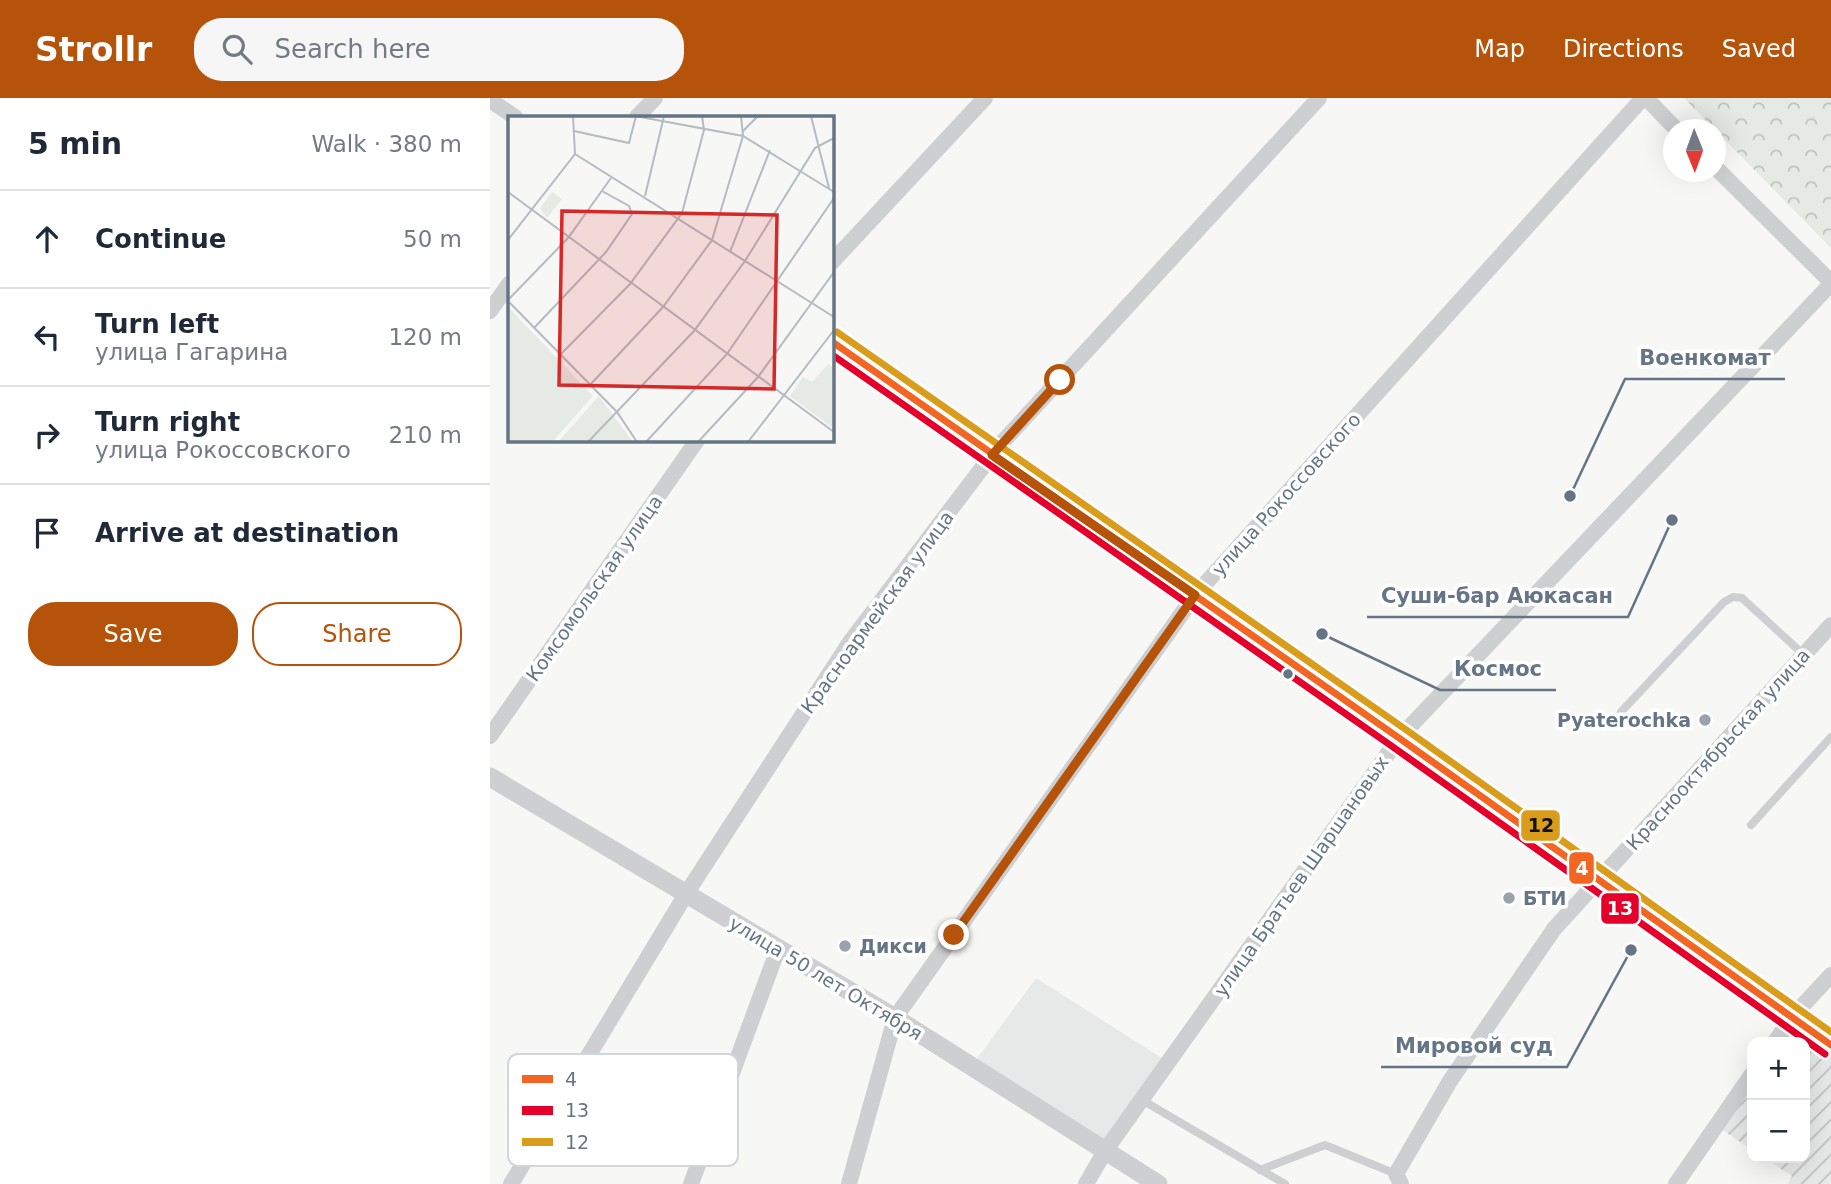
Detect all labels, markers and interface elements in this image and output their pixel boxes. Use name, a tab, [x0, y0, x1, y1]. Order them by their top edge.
search box	[194, 18, 684, 81]
text: Strollr	[35, 30, 152, 69]
icon: search	[218, 30, 256, 68]
text: Search here	[274, 34, 431, 64]
text: Map	[1474, 35, 1525, 63]
text: Directions	[1563, 35, 1684, 63]
text: Saved	[1722, 35, 1796, 63]
inset map	[508, 116, 833, 441]
north arrow	[1663, 119, 1726, 182]
text: 5 min	[28, 126, 122, 161]
text: Walk · 380 m	[311, 131, 462, 157]
icon: ahead	[28, 220, 66, 258]
text: Continue	[95, 224, 226, 254]
text: 50 m	[403, 226, 462, 252]
text: Turn left	[95, 309, 219, 339]
icon: left	[28, 318, 66, 356]
text: 120 m	[388, 324, 462, 350]
callout: Военкомат	[1625, 337, 1785, 379]
text: улица Гагарина	[95, 339, 288, 365]
text: Военкомат	[1639, 346, 1772, 370]
route start	[1044, 364, 1075, 395]
text: Turn right	[95, 407, 240, 437]
street label: улица Рокоссовского	[1207, 408, 1365, 580]
icon: right	[28, 416, 66, 454]
text: 210 m	[388, 422, 462, 448]
text: улица Рокоссовского	[95, 437, 351, 463]
street label: Комсомольская улица	[521, 491, 667, 685]
street label: Красноармейская улица	[796, 506, 958, 718]
icon: arrive	[28, 514, 66, 552]
text: Arrive at destination	[95, 518, 399, 548]
callout: Суши-бар Аюкасан	[1367, 575, 1628, 617]
text: Суши-бар Аюкасан	[1381, 584, 1613, 608]
button: Save	[28, 602, 238, 666]
button: Share	[252, 602, 462, 666]
street label: Краснооктябрьская улица	[1622, 644, 1814, 854]
callout: Космос	[1440, 648, 1556, 690]
text: Космос	[1454, 657, 1542, 681]
unlabelled marker	[1281, 667, 1295, 681]
place label: Pyaterochka	[1557, 709, 1691, 731]
marker: Pyaterochka	[1697, 712, 1713, 728]
street label: улица Братьев Шаршановых	[1209, 751, 1393, 1001]
line badge: 12	[1520, 809, 1561, 842]
text: 12	[1528, 814, 1554, 836]
line badge: 4	[1568, 851, 1595, 885]
text: 4	[1575, 857, 1589, 879]
place label: БТИ	[1523, 887, 1566, 909]
marker: БТИ	[1501, 890, 1517, 906]
line badge: 13	[1600, 892, 1640, 925]
text: 13	[1607, 897, 1633, 919]
street label: улица 50 лет Октября	[725, 911, 927, 1045]
route end	[938, 919, 969, 950]
place label: Дикси	[859, 935, 927, 957]
marker: Дикси	[837, 938, 853, 954]
callout: Мировой суд	[1381, 1025, 1567, 1067]
text: Мировой суд	[1395, 1034, 1553, 1058]
map controls	[1747, 1037, 1810, 1163]
button: +	[1747, 1037, 1810, 1100]
legend	[508, 1054, 738, 1166]
text: 4	[565, 1068, 577, 1090]
text: 13	[565, 1099, 589, 1121]
button: −	[1747, 1100, 1810, 1163]
text: 12	[565, 1131, 589, 1153]

